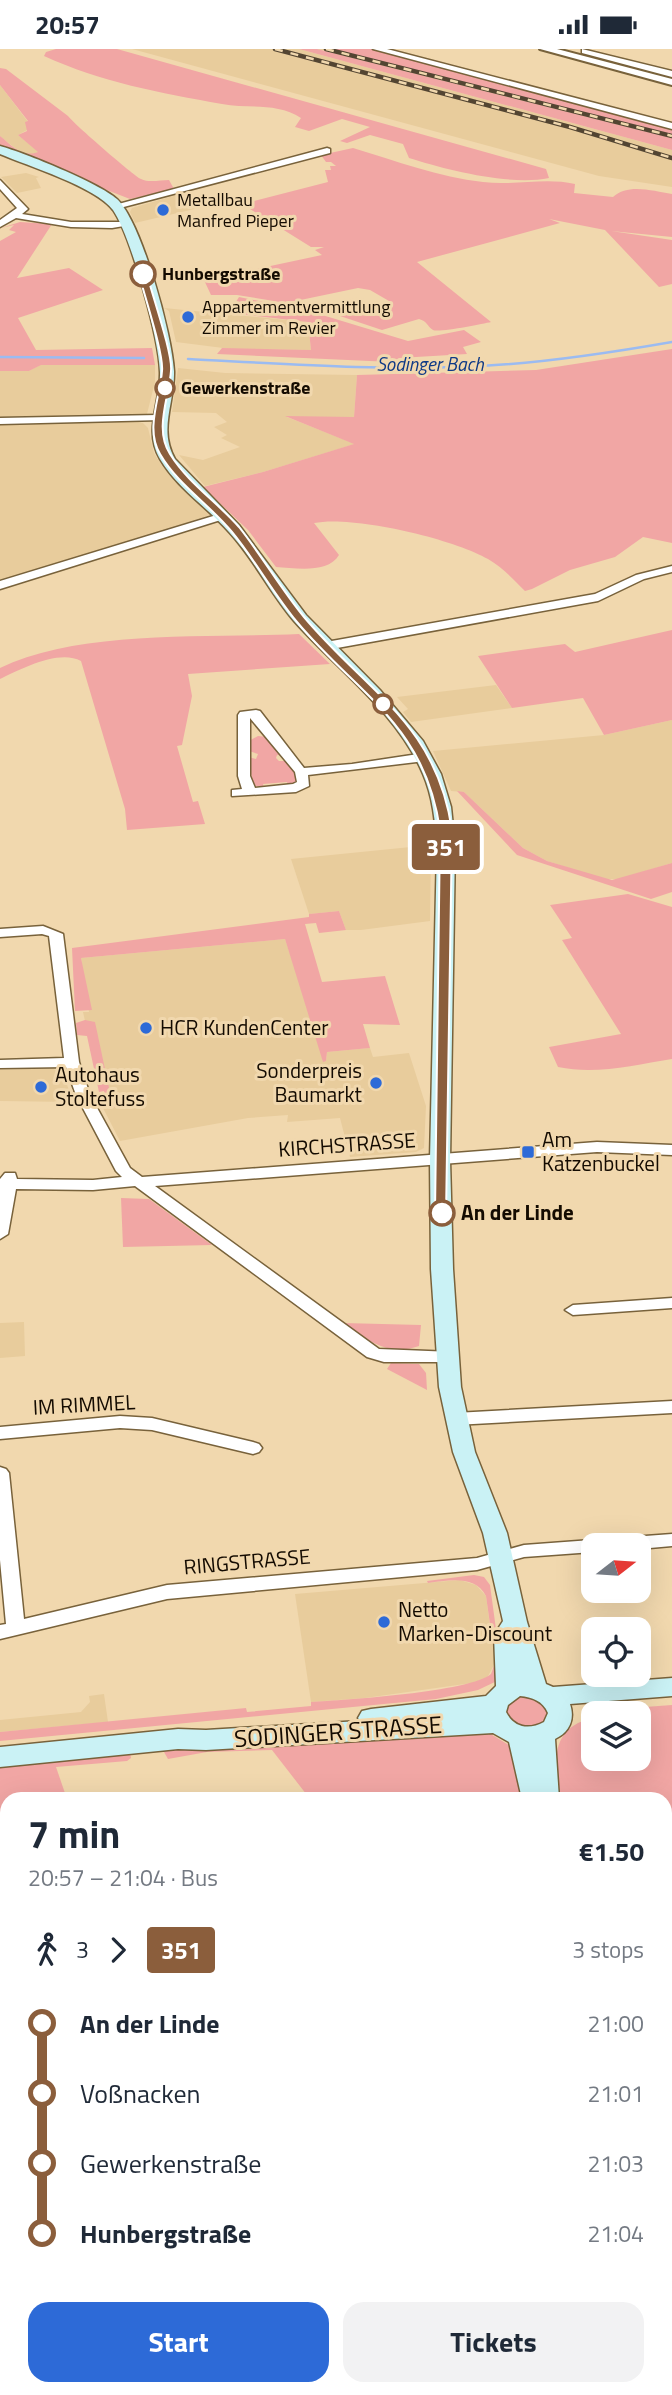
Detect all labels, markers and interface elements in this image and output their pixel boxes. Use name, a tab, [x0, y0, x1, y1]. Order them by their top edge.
text: 20:57	[35, 5, 100, 44]
place label: Metallbau Manfred Pieper	[177, 186, 294, 234]
marker: Metallbau Manfred Pieper	[155, 202, 171, 218]
place label: Hunbergstraße	[162, 260, 281, 287]
marker: Hunbergstraße	[130, 261, 156, 287]
place label: Appartementvermittlung Zimmer im Revier	[202, 293, 391, 341]
marker: Appartementvermittlung Zimmer im Revier	[180, 309, 196, 325]
water label: Sodinger Bach	[376, 349, 484, 378]
place label: Gewerkenstraße	[181, 374, 310, 401]
marker: Gewerkenstraße	[155, 378, 175, 398]
unlabelled marker	[373, 694, 393, 714]
line badge: 351	[406, 824, 486, 870]
text: 351	[426, 829, 466, 865]
place label: HCR KundenCenter	[160, 1011, 329, 1043]
marker: HCR KundenCenter	[138, 1020, 154, 1036]
place label: Sonderpreis Baumarkt	[256, 1054, 363, 1110]
place label: Autohaus Stoltefuss	[55, 1058, 145, 1114]
marker: Sonderpreis Baumarkt	[368, 1075, 384, 1091]
marker: Autohaus Stoltefuss	[33, 1079, 49, 1095]
street label: KIRCHSTRASSE	[277, 1123, 417, 1165]
place label: Am Katzenbuckel	[542, 1123, 660, 1179]
marker: Am Katzenbuckel	[520, 1144, 536, 1160]
place label: An der Linde	[461, 1196, 574, 1228]
marker: An der Linde	[429, 1200, 455, 1226]
street label: IM RIMMEL	[32, 1385, 136, 1423]
north arrow	[581, 1533, 651, 1603]
map controls	[581, 1533, 651, 1771]
street label: RINGSTRASSE	[182, 1540, 312, 1582]
place label: Netto Marken-Discount	[398, 1593, 553, 1649]
marker: Netto Marken-Discount	[376, 1614, 392, 1630]
button: locate	[581, 1617, 651, 1687]
button: layers	[581, 1701, 651, 1771]
street label: SODINGER STRASSE	[233, 1706, 443, 1756]
text: 7 min	[28, 1805, 120, 1863]
text: €1.50	[579, 1832, 644, 1871]
text: 20:57 – 21:04 · Bus	[28, 1860, 218, 1895]
icon: walk	[28, 1931, 66, 1969]
icon: forward	[99, 1931, 137, 1969]
text: 3	[76, 1932, 89, 1967]
text: 351	[161, 1932, 201, 1968]
text: 3 stops	[572, 1932, 644, 1967]
text: An der Linde	[80, 2004, 220, 2043]
text: 21:00	[587, 2006, 644, 2041]
text: Voßnacken	[80, 2074, 200, 2113]
text: 21:01	[587, 2076, 644, 2111]
text: Gewerkenstraße	[80, 2144, 261, 2183]
text: 21:03	[587, 2146, 644, 2181]
text: Hunbergstraße	[80, 2214, 251, 2253]
text: 21:04	[587, 2216, 644, 2251]
button: Start	[28, 2302, 329, 2382]
button: Tickets	[343, 2302, 644, 2382]

